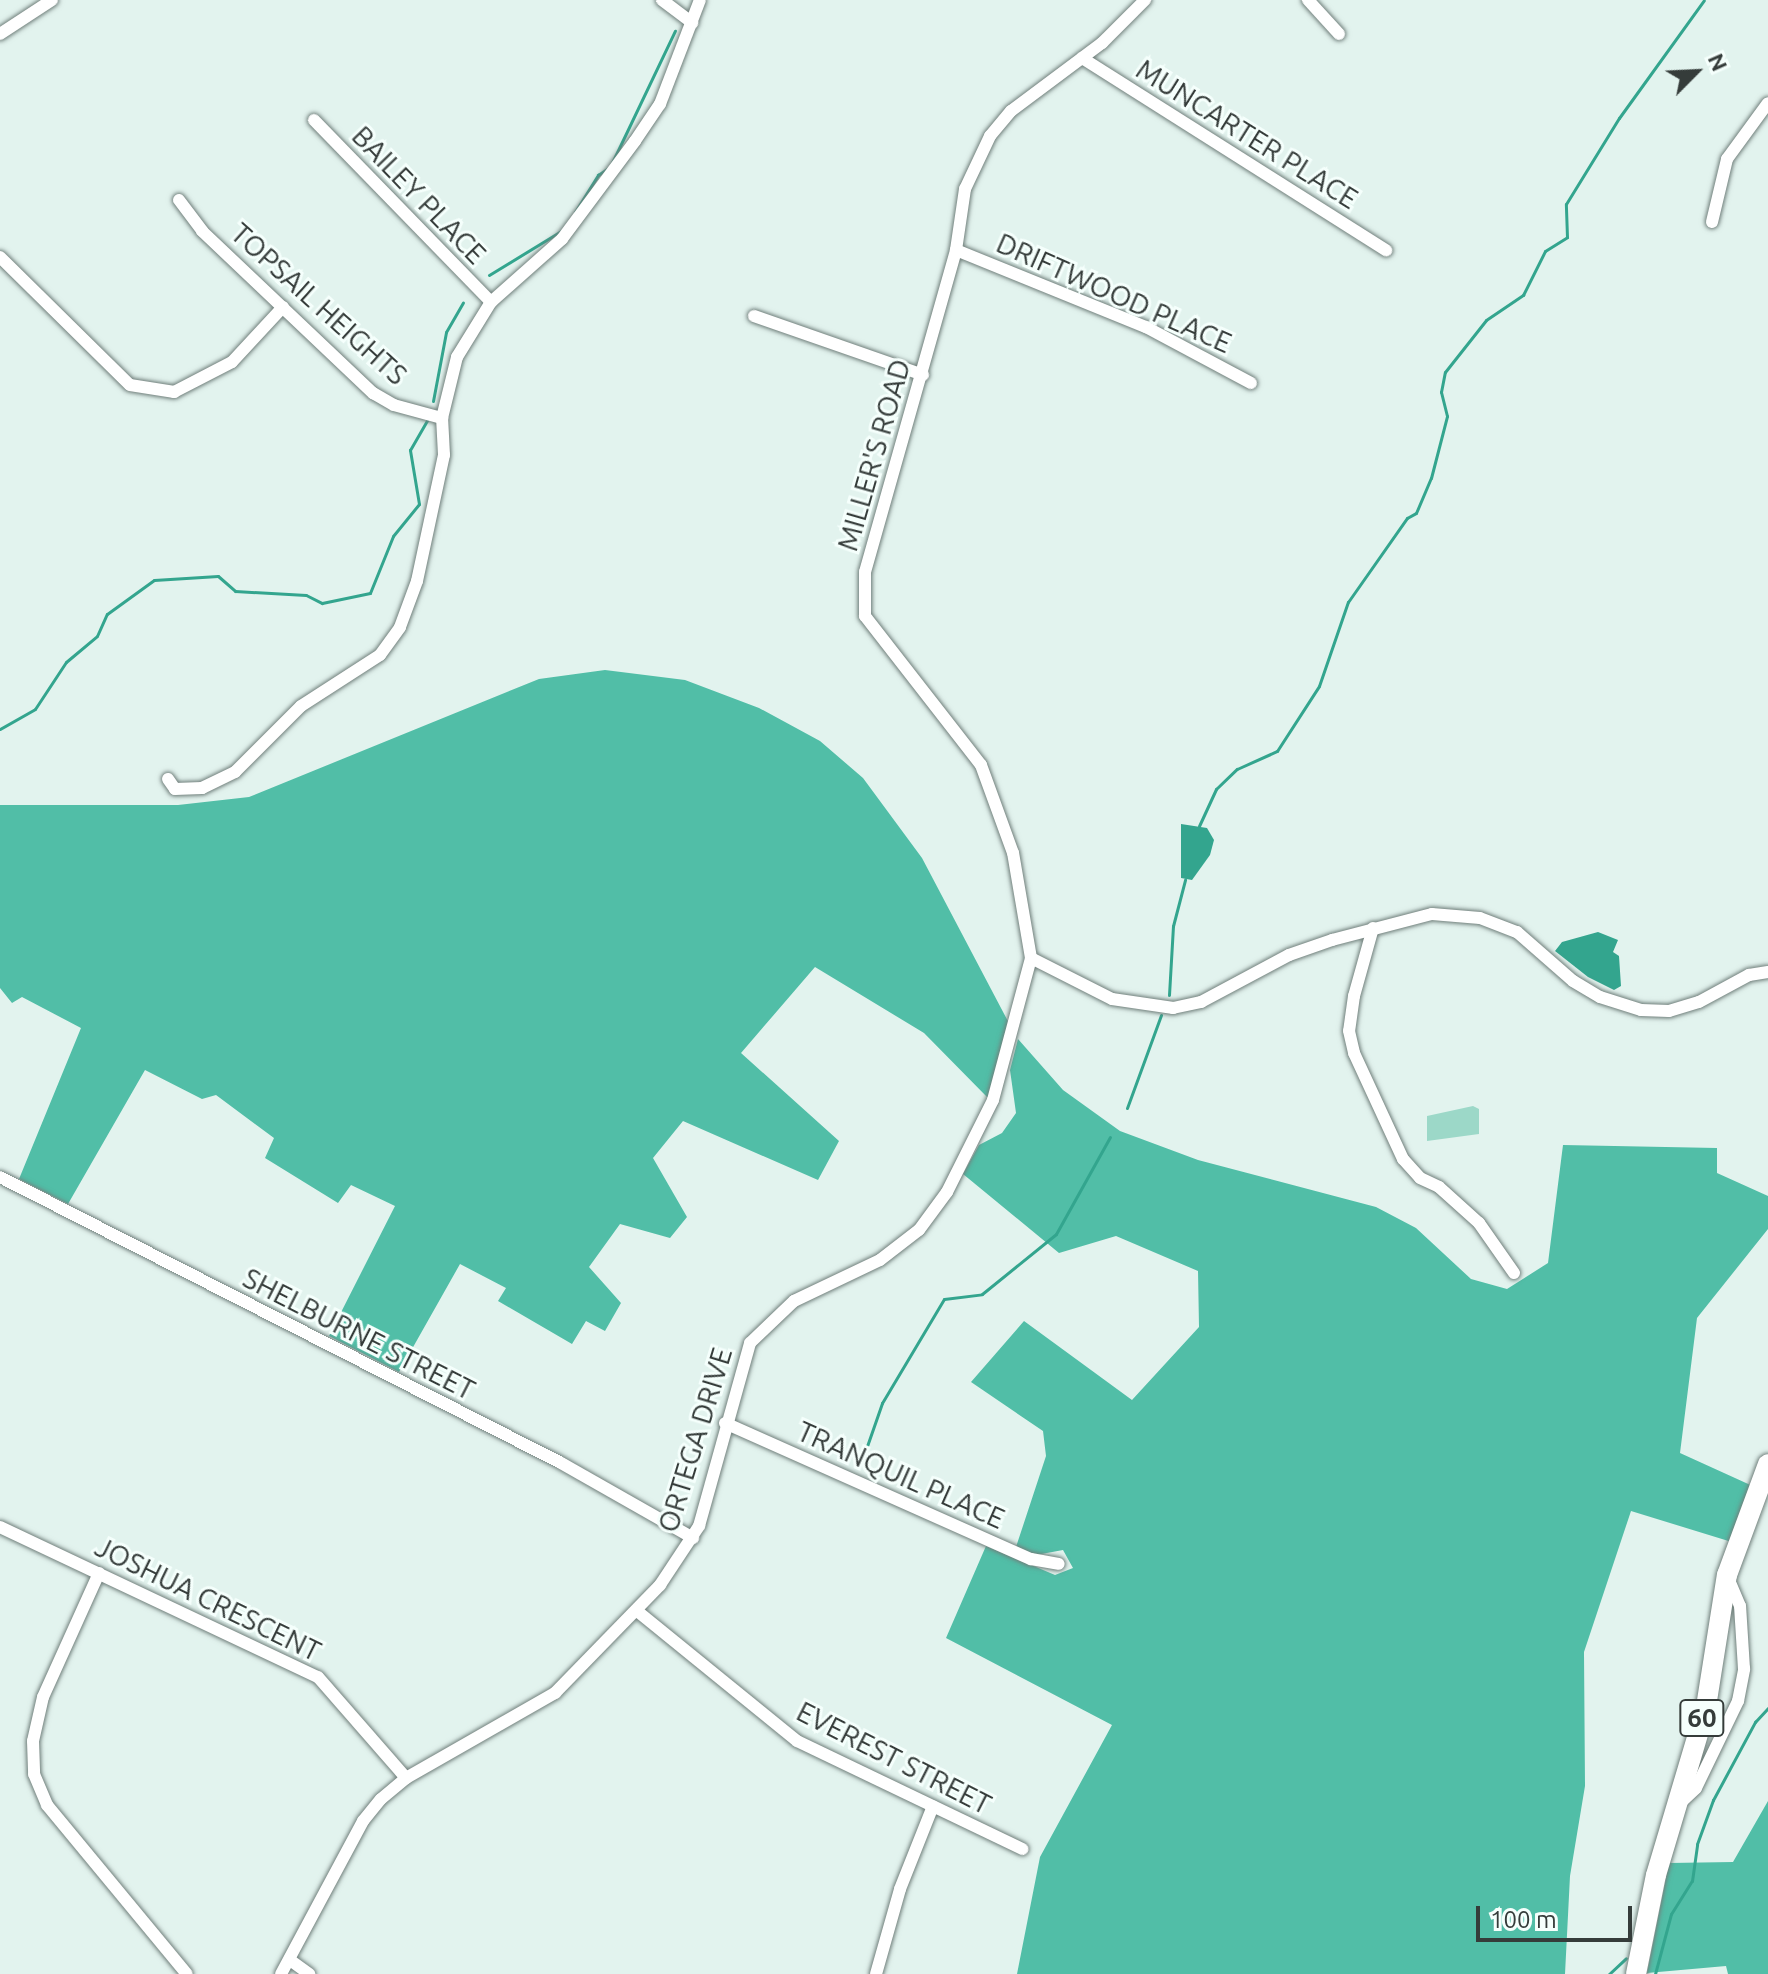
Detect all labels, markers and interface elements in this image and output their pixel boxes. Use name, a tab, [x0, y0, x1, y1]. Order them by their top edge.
north arrow	[1656, 32, 1736, 112]
text: N	[1704, 49, 1733, 75]
street label: MUNCARTER PLACE	[1130, 52, 1364, 216]
street label: BAILEY PLACE	[345, 119, 493, 271]
street label: TOPSAIL HEIGHTS	[224, 216, 414, 392]
street label: DRIFTWOOD PLACE	[991, 226, 1237, 360]
street label: MILLER'S ROAD	[831, 355, 917, 555]
street label: SHELBURNE STREET	[238, 1261, 480, 1407]
street label: ORTEGA DRIVE	[651, 1344, 739, 1536]
street label: TRANQUIL PLACE	[792, 1414, 1010, 1536]
street label: JOSHUA CRESCENT	[90, 1530, 326, 1668]
street label: EVEREST STREET	[791, 1695, 997, 1821]
road number: 60	[1678, 1696, 1726, 1740]
scale bar	[1480, 1890, 1636, 1940]
text: 100 m	[1490, 1906, 1557, 1933]

